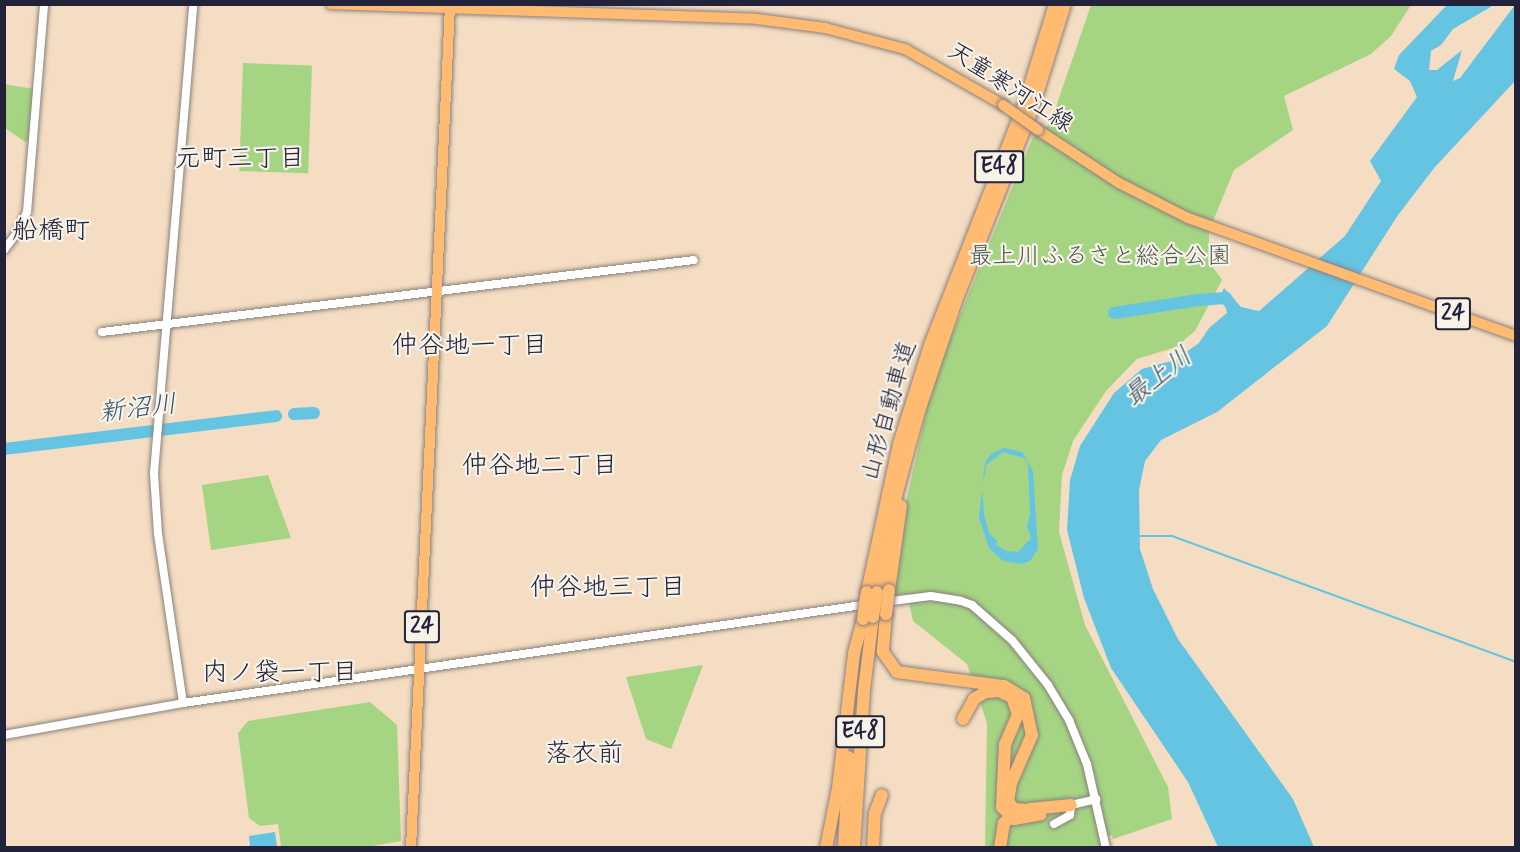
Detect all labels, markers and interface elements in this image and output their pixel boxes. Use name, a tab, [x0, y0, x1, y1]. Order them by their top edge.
street label: 天童寒河江線	[942, 37, 1078, 139]
district label: 元町三丁目	[175, 144, 305, 176]
road number: E48	[974, 148, 1024, 186]
district label: 船橋町	[12, 216, 90, 248]
park label: 最上川ふるさと総合公園	[968, 243, 1232, 271]
road number: 24	[1434, 295, 1472, 333]
district label: 仲谷地一丁目	[392, 331, 548, 363]
street label: 山形自動車道	[855, 338, 923, 484]
water label: 最上川	[1119, 342, 1199, 414]
water label: 新沼川	[97, 390, 179, 430]
district label: 仲谷地二丁目	[462, 451, 618, 483]
district label: 仲谷地三丁目	[530, 573, 686, 605]
road number: 24	[402, 608, 442, 646]
district label: 内ノ袋一丁目	[202, 658, 358, 690]
road number: E48	[834, 713, 886, 751]
district label: 落衣前	[545, 739, 623, 771]

